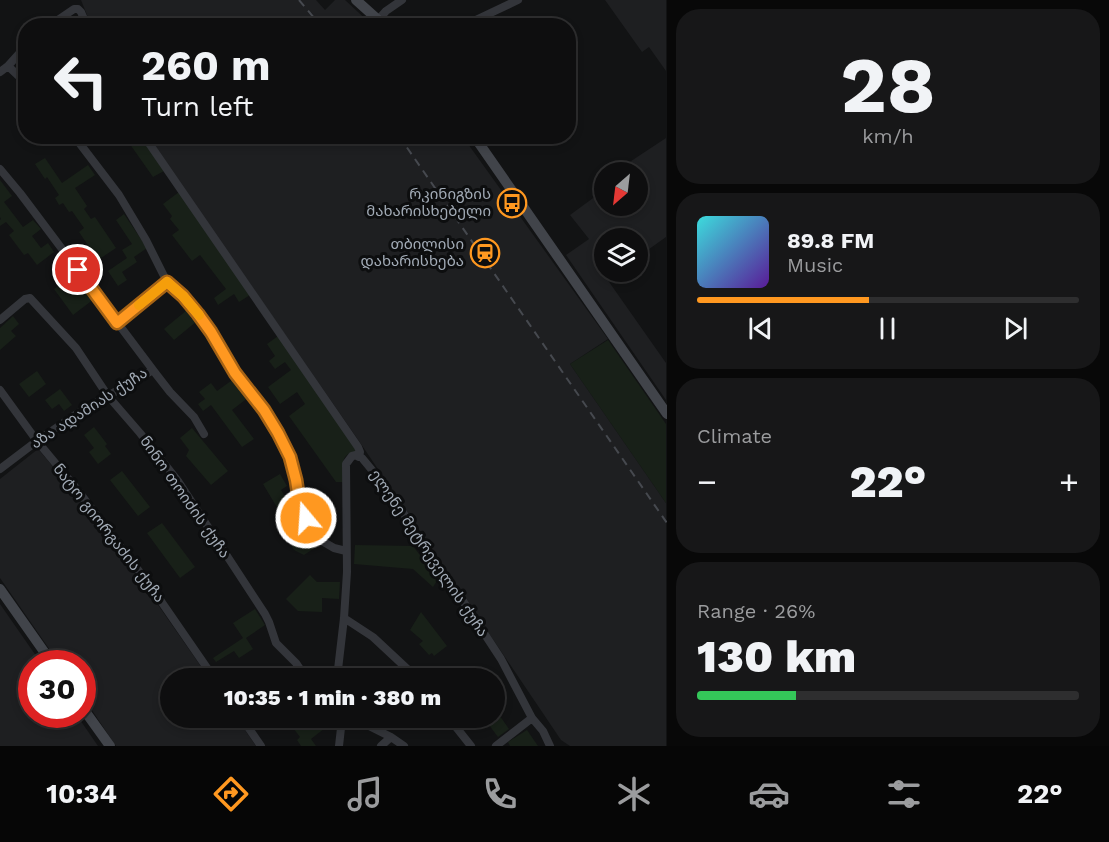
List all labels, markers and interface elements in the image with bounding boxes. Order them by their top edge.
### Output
text: 28 [840,39,936,131]
text: 260 m [141,41,271,90]
icon: left [42,42,120,120]
text: Turn left [141,91,253,123]
text: km/h [862,124,914,148]
north arrow [594,162,648,216]
map controls [594,162,648,282]
place label: რკინიგზის მახარისხებელი [366,185,491,220]
bus stop icon: რკინიგზის მახარისხებელი [496,187,528,219]
button: layers [594,228,648,282]
text: 89.8 FM [787,228,874,253]
place label: თბილისი დახარისხება [360,235,464,270]
station icon: თბილისი დახარისხება [469,237,501,269]
pin [52,244,103,295]
icon: arrive [61,253,94,286]
text: Music [787,253,843,277]
icon: previous [744,312,777,345]
icon: pause [871,312,904,345]
icon: next [999,312,1032,345]
street label: აზა ადამიას ქუჩა [27,364,151,452]
text: Climate [697,424,772,448]
street label: ნინო თოიძის ქუჩა [136,433,234,561]
text: 22° [850,455,926,508]
street label: ნატო გიორგაძის ქუჩა [49,460,169,606]
text: − [697,462,717,501]
text: + [1059,462,1079,501]
street label: ელენე მეტრეველის ქუჩა [366,466,492,640]
position arrow [274,486,338,550]
text: Range · 26% [697,599,815,623]
text: 130 km [697,630,856,683]
speed limit sign: 30 [18,650,96,728]
text: 10:35 · 1 min · 380 m [224,685,441,710]
icon: directions [210,773,252,815]
icon: music [344,773,386,815]
icon: phone [479,773,521,815]
icon: climate [613,773,655,815]
icon: car [748,773,790,815]
icon: filters [883,773,925,815]
text: 10:34 [46,778,117,810]
text: 22° [1017,778,1063,810]

